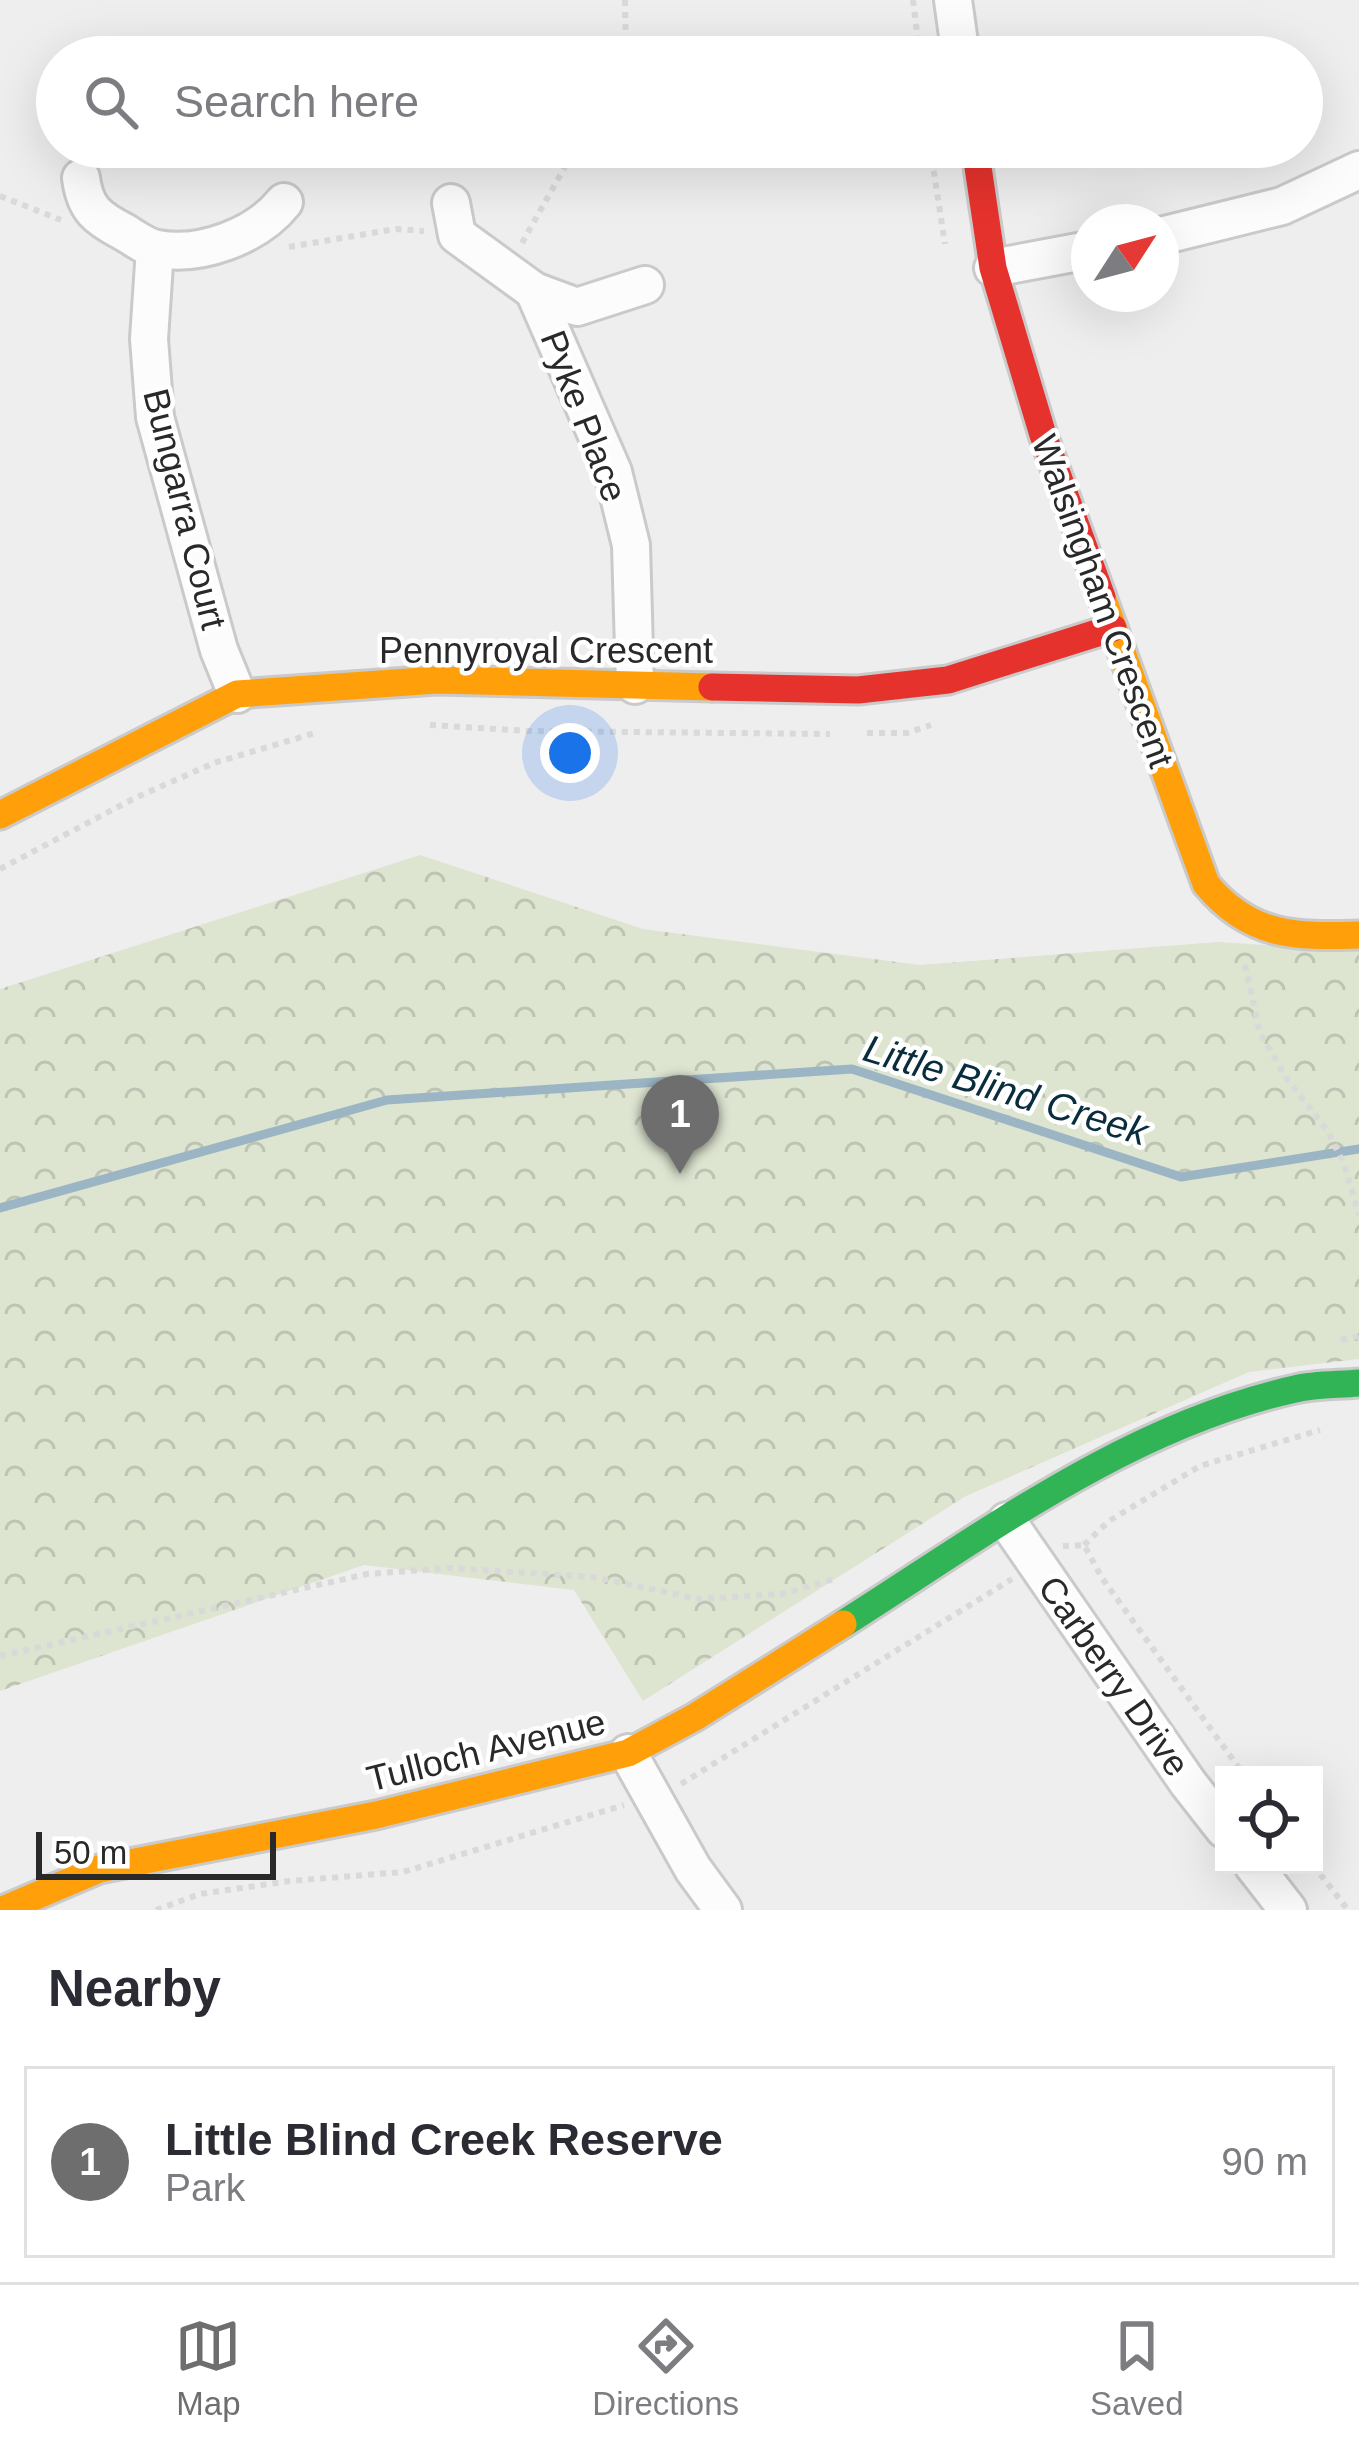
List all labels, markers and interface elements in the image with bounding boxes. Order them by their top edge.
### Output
search box [36,36,1323,168]
icon: search [78,69,144,135]
text: Search here [174,76,419,127]
north arrow [1071,204,1179,312]
street label: Pyke Place [533,325,635,507]
street label: Bungarra Court [135,385,235,633]
street label: Walsingham Crescent [1024,429,1182,773]
street label: Pennyroyal Crescent [379,630,713,671]
your location [540,723,600,783]
water label: Little Blind Creek [859,1026,1156,1154]
pin: 1 [641,1075,719,1174]
street label: Carberry Drive [1030,1568,1198,1784]
street label: Tulloch Avenue [363,1701,609,1799]
map controls [1215,1766,1323,1874]
button: locate [1215,1766,1323,1874]
scale bar [36,1826,276,1879]
text: 50 m [54,1834,127,1871]
text: Nearby [48,1960,221,2017]
text: Little Blind Creek Reserve [165,2114,723,2165]
text: 1 [79,2140,101,2183]
text: 90 m [1221,2140,1308,2183]
text: Park [165,2166,245,2209]
tab: Map [175,2313,241,2423]
tab: Directions [592,2313,739,2423]
tab: Saved [1090,2313,1184,2423]

